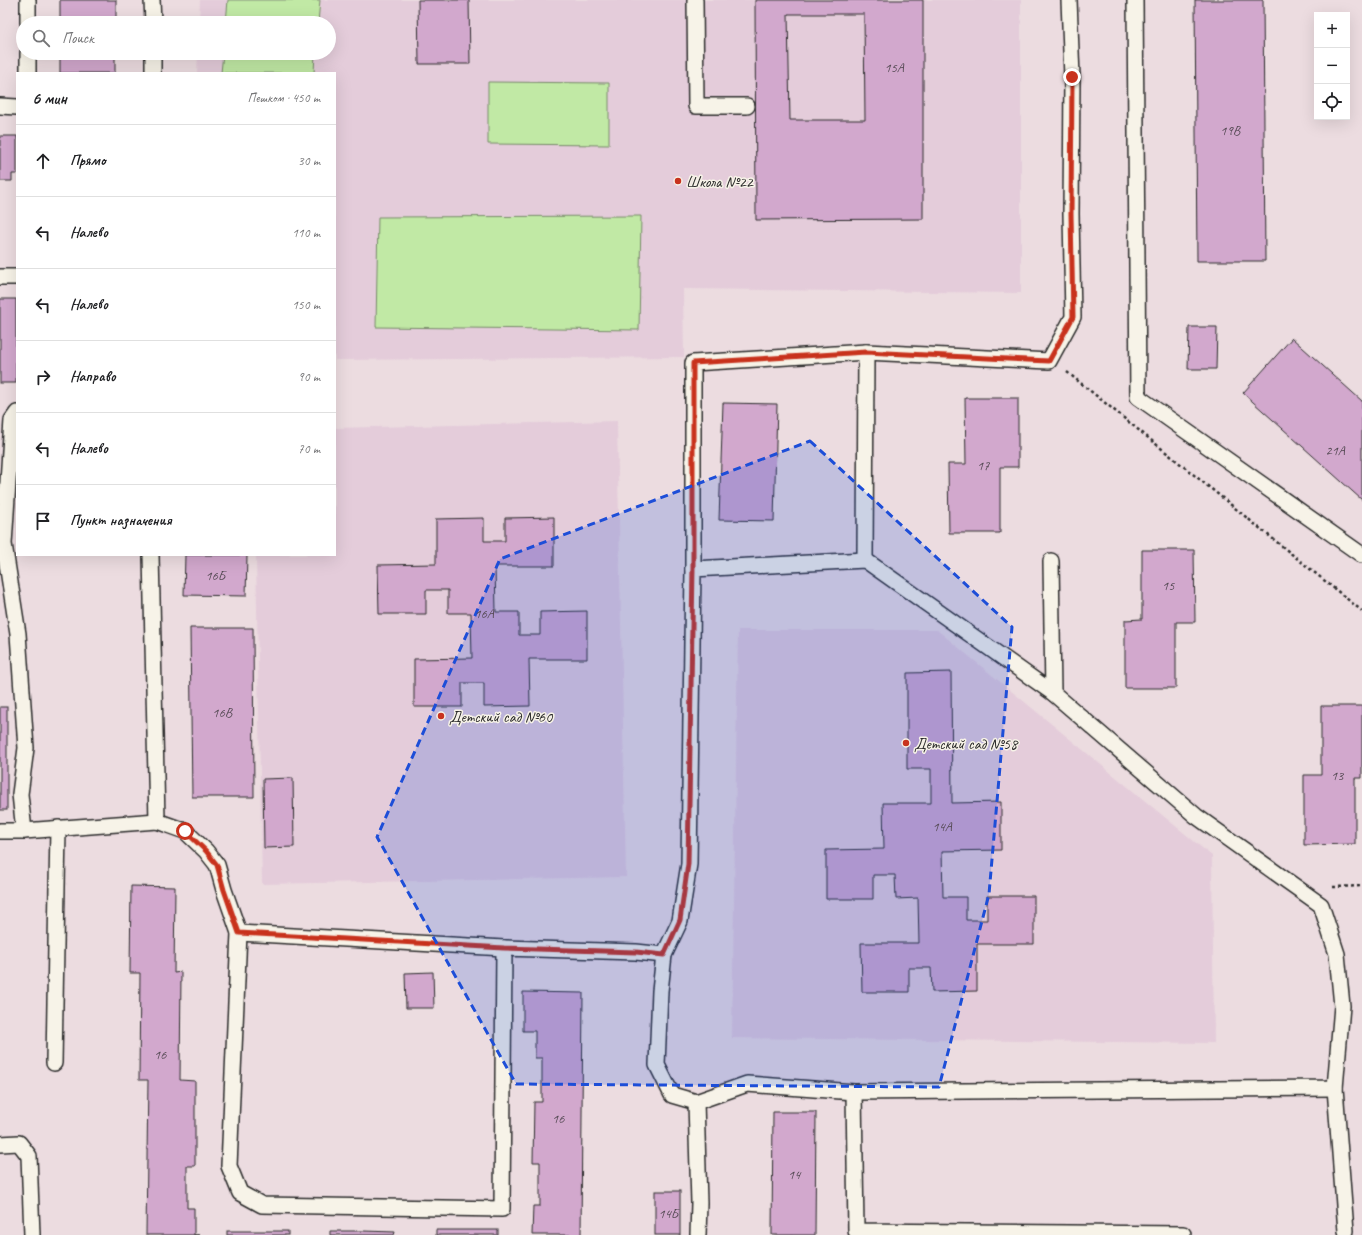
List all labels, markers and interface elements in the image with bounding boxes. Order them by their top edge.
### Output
map controls [1314,12,1350,120]
button: + [1314,12,1350,48]
search box [16,16,336,60]
icon: search [30,27,52,49]
text: Поиск [62,29,94,48]
button: − [1314,48,1350,84]
house number: 15А [884,59,905,76]
route end [1063,68,1081,86]
button: locate [1314,84,1350,120]
text: 6 мин [32,88,67,109]
text: Пешком · 450 m [247,90,320,106]
house number: 19В [1220,122,1242,139]
icon: ahead [32,150,54,172]
text: Прямо [70,151,106,170]
text: 30 m [298,153,320,169]
place label: Школа №22 [686,172,755,192]
marker: Школа №22 [673,176,683,186]
icon: left [32,222,54,244]
text: Налево [70,223,108,242]
text: 110 m [292,225,320,241]
icon: left [32,294,54,316]
text: Налево [70,295,108,314]
text: 150 m [292,297,320,313]
icon: right [32,366,54,388]
text: Направо [70,367,116,386]
text: 90 m [298,369,320,385]
icon: left [32,438,54,460]
text: Налево [70,439,108,458]
text: 70 m [298,441,320,457]
house number: 21А [1325,442,1346,459]
house number: 17 [977,457,990,474]
icon: arrive [32,510,54,532]
text: Пункт назначения [70,511,172,530]
house number: 16Б [205,567,228,584]
house number: 15 [1162,577,1175,594]
house number: 16А [474,605,495,622]
house number: 16В [212,704,234,721]
place label: Детский сад №60 [449,707,554,727]
marker: Детский сад №60 [436,711,446,721]
place label: Детский сад №58 [914,734,1019,754]
marker: Детский сад №58 [901,738,911,748]
house number: 13 [1331,767,1345,784]
house number: 14А [932,818,953,835]
route start [176,822,194,840]
house number: 16 [154,1046,167,1063]
house number: 16 [552,1110,565,1127]
house number: 14 [788,1166,802,1183]
house number: 14Б [658,1205,681,1222]

